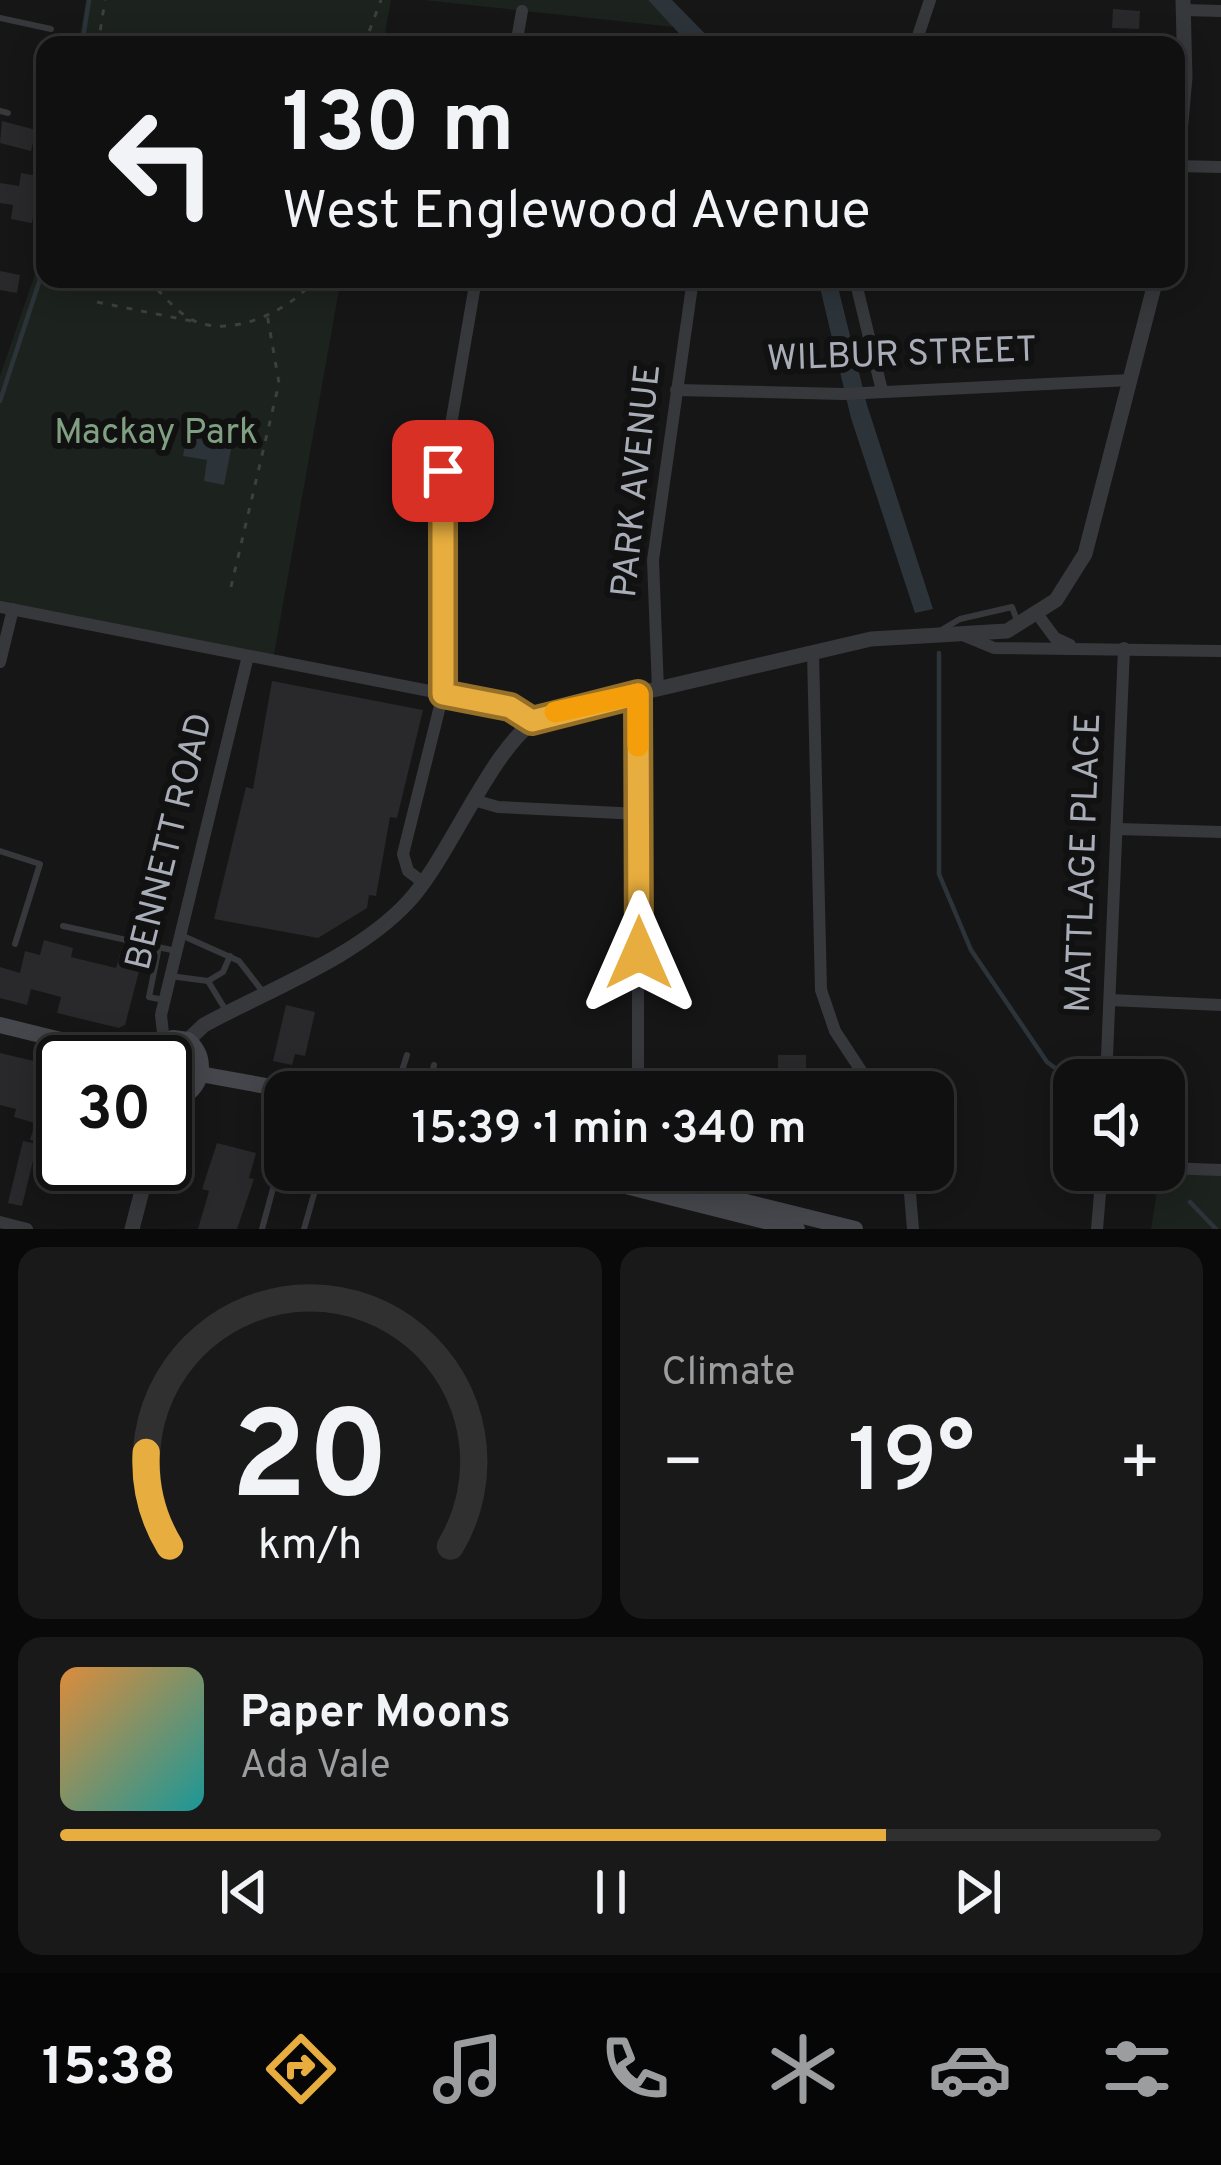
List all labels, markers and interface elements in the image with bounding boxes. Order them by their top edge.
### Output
text: 130 m [282,75,514,181]
icon: left [84,84,240,240]
text: West Englewood Avenue [282,179,871,248]
street label: WILBUR STREET [766,328,1038,384]
street label: PARK AVENUE [603,362,673,600]
park label: Mackay Park [54,411,258,457]
pin [392,420,494,522]
icon: arrive [410,438,476,504]
street label: BENNETT ROAD [117,709,225,975]
street label: MATTLAGE PLACE [1057,712,1113,1014]
position arrow [576,890,702,1016]
speed limit sign: 30 [36,1035,192,1191]
map controls [1053,1059,1185,1191]
button: sound [1053,1059,1185,1191]
text: 15:39 · 1 min · 340 m [411,1102,807,1159]
text: Climate [662,1350,795,1399]
text: 20 [231,1385,389,1543]
text: 19° [848,1410,975,1523]
text: − [662,1425,704,1508]
text: + [1118,1425,1161,1508]
text: km/h [258,1520,362,1574]
text: Paper Moons [240,1686,511,1743]
text: Ada Vale [240,1743,391,1792]
icon: previous [211,1859,277,1925]
icon: pause [578,1859,644,1925]
icon: next [945,1859,1011,1925]
icon: directions [259,2027,343,2111]
icon: music [426,2027,510,2111]
icon: phone [593,2027,677,2111]
icon: climate [761,2027,845,2111]
icon: car [928,2027,1012,2111]
icon: filters [1095,2027,1179,2111]
text: 15:38 [42,2035,176,2104]

